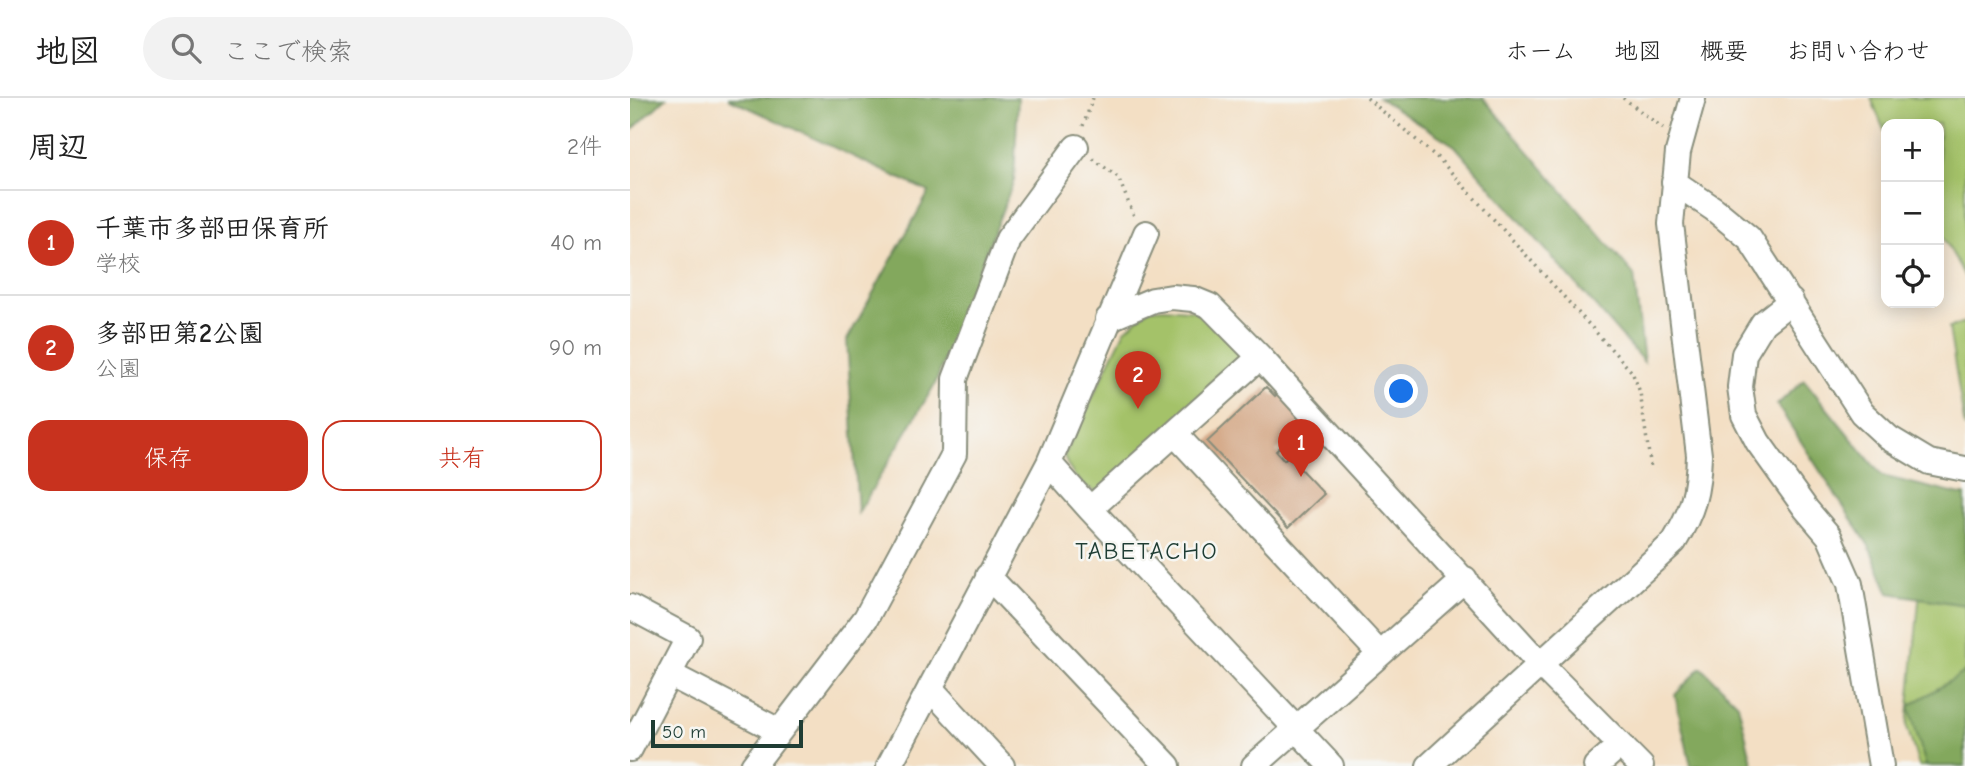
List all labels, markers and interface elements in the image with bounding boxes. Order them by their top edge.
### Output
search box [143,17,633,80]
icon: search [167,29,205,67]
text: 地図 [35,32,101,70]
text: ここで検索 [223,37,353,67]
text: ホーム [1505,37,1576,65]
text: 地図 [1614,37,1662,65]
text: 概要 [1700,37,1748,65]
text: お問い合わせ [1786,37,1930,65]
map controls [1881,119,1944,308]
button: + [1881,119,1944,182]
text: 周辺 [28,130,88,165]
text: 2件 [567,133,602,160]
button: − [1881,182,1944,245]
text: 千葉市多部田保育所 [95,214,329,244]
text: 1 [46,229,56,256]
text: 40 m [550,229,602,256]
button: locate [1881,245,1944,308]
text: 学校 [95,250,141,277]
text: 多部田第2公園 [95,319,264,349]
text: 2 [45,334,57,361]
text: 90 m [549,334,602,361]
pin: 2 [1115,351,1161,409]
text: 公園 [95,355,141,382]
your location [1384,374,1418,408]
pin: 1 [1278,419,1324,477]
button: 保存 [28,420,308,491]
button: 共有 [322,420,602,491]
district label: TABETACHO [1075,537,1219,565]
scale bar [651,717,803,749]
text: 50 m [662,721,706,743]

